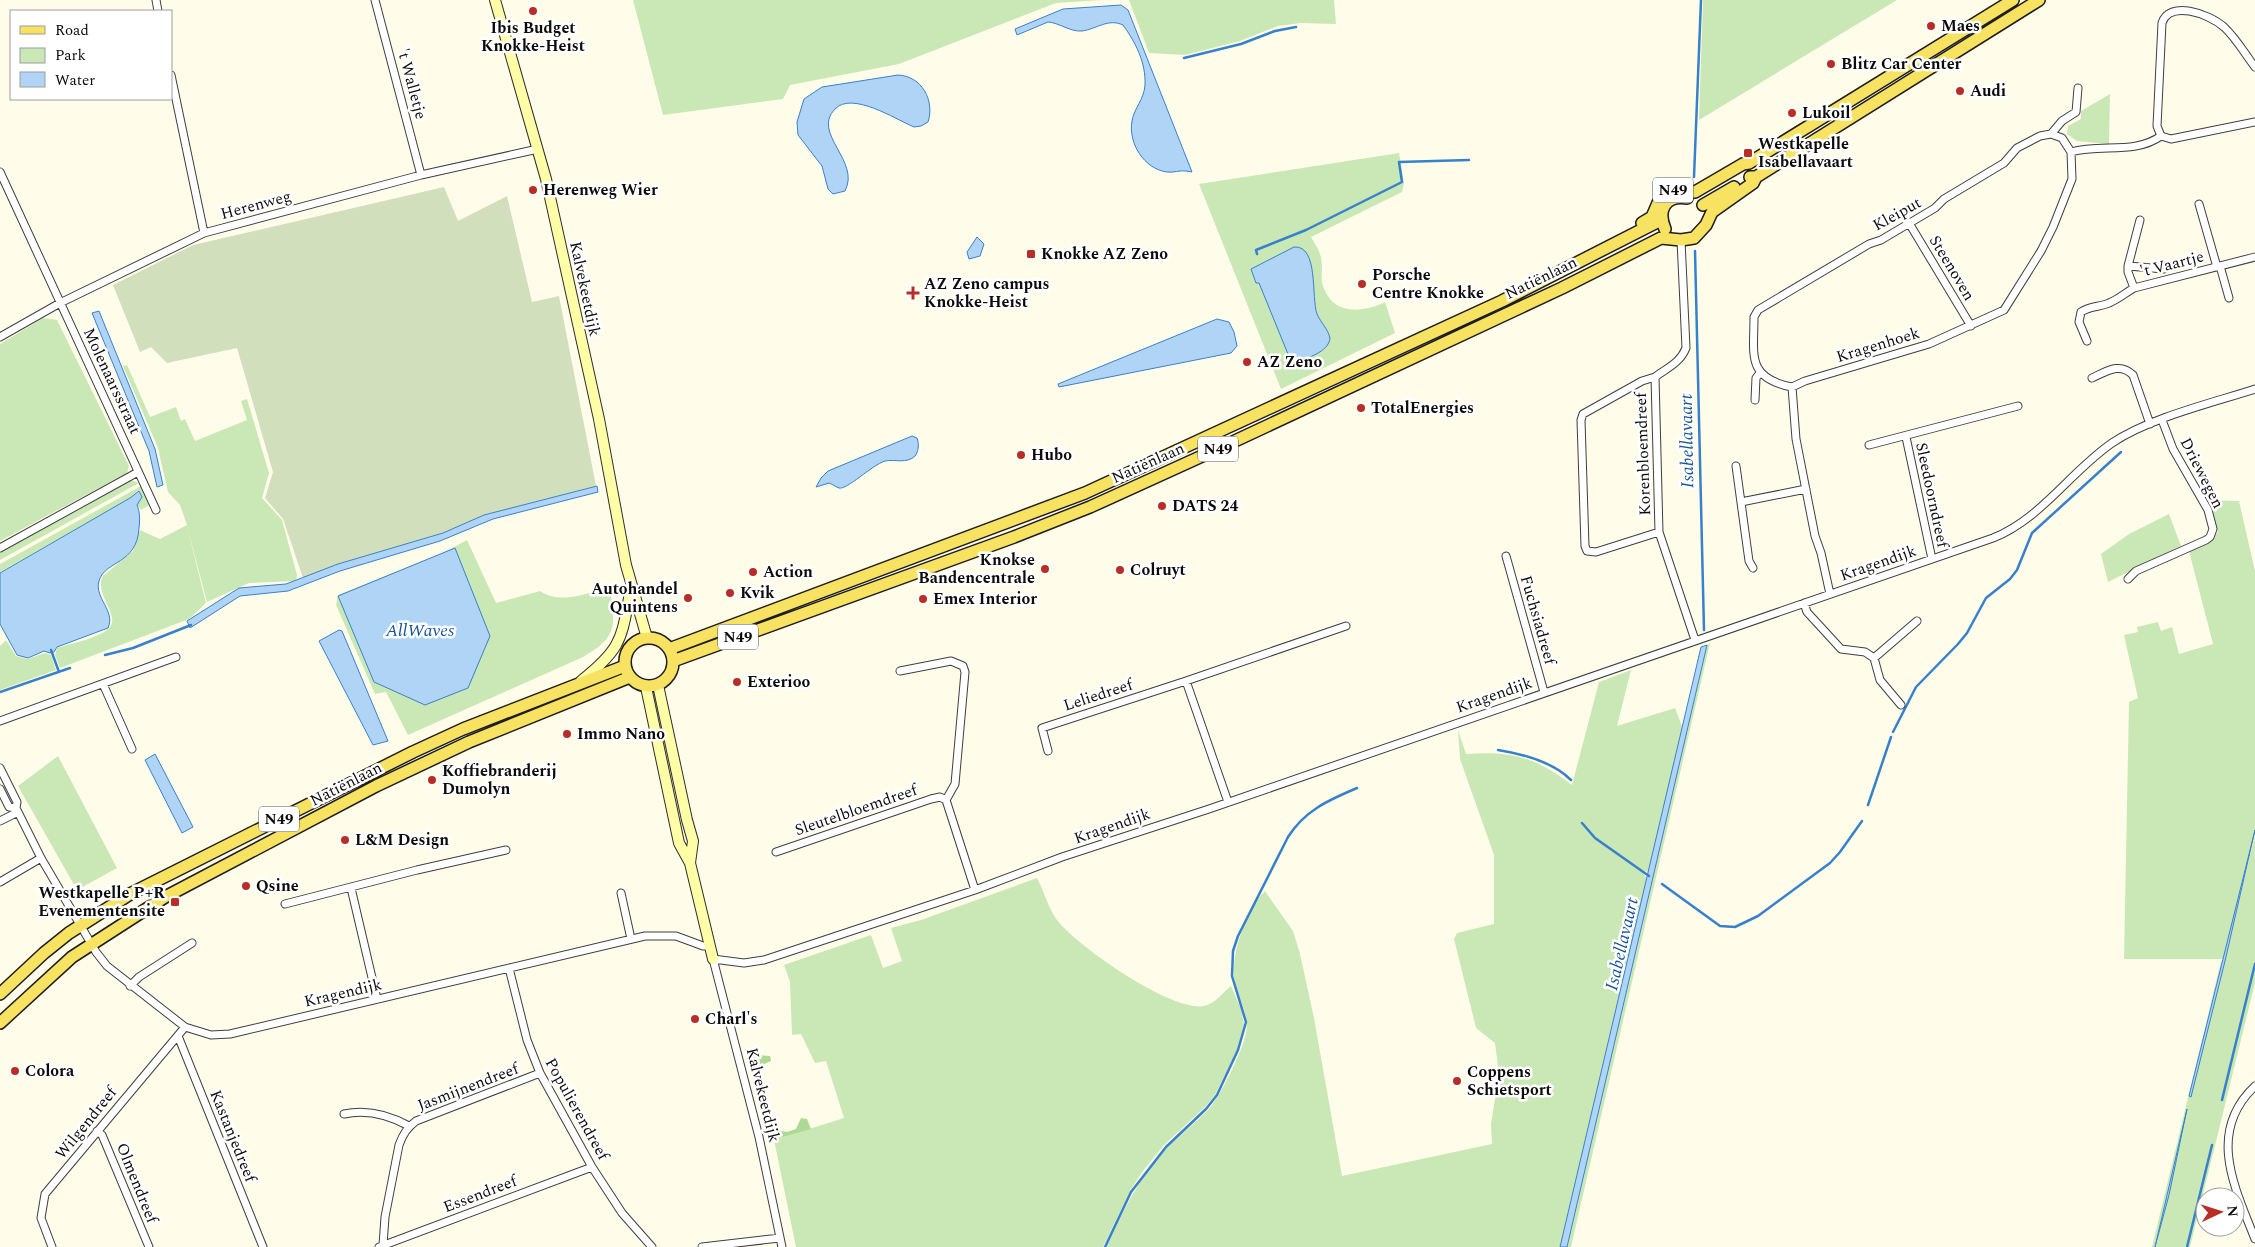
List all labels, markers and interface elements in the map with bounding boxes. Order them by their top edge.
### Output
marker: Ibis Budget Knokke-Heist [527,5,539,17]
legend [10,10,172,100]
place label: Maes [1941,14,1980,38]
place label: Ibis Budget Knokke-Heist [481,16,585,58]
text: Road [55,19,89,42]
marker: Maes [1925,20,1937,32]
text: Park [55,44,86,67]
street label: 't Walletje [391,46,433,122]
place label: Blitz Car Center [1841,52,1962,76]
marker: Blitz Car Center [1825,58,1837,70]
text: Water [55,69,95,92]
place label: Audi [1970,79,2006,103]
marker: Audi [1954,85,1966,97]
place label: Lukoil [1802,101,1850,125]
marker: Lukoil [1786,107,1798,119]
place label: Westkapelle Isabellavaart [1758,132,1853,174]
marker: Westkapelle Isabellavaart [1742,147,1754,159]
place label: Herenweg Wier [543,178,658,202]
road number: N49 [1653,178,1693,202]
street label: Herenweg [218,184,294,226]
marker: Herenweg Wier [527,184,539,196]
street label: Kleiput [1868,191,1926,237]
street label: Steenoven [1923,231,1981,305]
street label: Kalvekeetdijk [563,239,607,339]
place label: Knokke AZ Zeno [1041,242,1168,266]
street label: 't Vaartje [2137,244,2207,284]
marker: Knokke AZ Zeno [1025,248,1037,260]
street label: Natiënlaan [1501,250,1581,306]
place label: Porsche Centre Knokke [1372,263,1484,305]
place label: AZ Zeno campus Knokke-Heist [924,272,1049,314]
marker: Porsche Centre Knokke [1356,278,1368,290]
marker: AZ Zeno campus Knokke-Heist [906,286,920,300]
street label: Kragenhoek [1833,321,1923,369]
street label: Molenaarsstraat [77,324,147,438]
place label: AZ Zeno [1257,350,1322,374]
marker: AZ Zeno [1241,356,1253,368]
street label: Korenbloemdreef [1629,390,1657,516]
water label: Isabellavaart [1673,393,1701,488]
place label: TotalEnergies [1371,396,1474,420]
marker: TotalEnergies [1355,402,1367,414]
street label: Driewegen [2174,433,2230,513]
street label: Natiënlaan [1108,436,1188,490]
road number: N49 [1198,436,1238,462]
street label: Sleedoorndreef [1909,440,1955,551]
place label: Hubo [1031,443,1072,467]
marker: Hubo [1015,449,1027,461]
place label: DATS 24 [1172,494,1239,518]
marker: DATS 24 [1156,500,1168,512]
street label: Kragendijk [1837,539,1919,587]
place label: Knokse Bandencentrale [918,548,1035,590]
place label: Colruyt [1130,558,1186,582]
place label: Action [763,560,813,584]
marker: Knokse Bandencentrale [1039,563,1051,575]
marker: Colruyt [1114,564,1126,576]
marker: Action [747,566,759,578]
street label: Fuchsiadreef [1514,573,1563,669]
place label: Autohandel Quintens [591,577,678,619]
place label: Kvik [740,581,775,605]
marker: Kvik [724,587,736,599]
place label: Emex Interior [933,587,1037,611]
marker: Autohandel Quintens [682,592,694,604]
marker: Emex Interior [917,593,929,605]
water label: AllWaves [385,617,455,644]
road number: N49 [718,624,758,650]
place label: Exterioo [747,670,811,694]
street label: Kragendijk [1453,671,1535,719]
street label: Leliedreef [1060,672,1137,717]
marker: Exterioo [731,676,743,688]
place label: Immo Nano [577,722,665,746]
marker: Immo Nano [561,728,573,740]
street label: Natiënlaan [306,756,386,812]
place label: Koffiebranderij Dumolyn [442,759,557,801]
marker: Koffiebranderij Dumolyn [426,774,438,786]
street label: Sleutelbloemdreef [791,777,922,842]
street label: Kragendijk [1071,802,1153,850]
road number: N49 [259,806,299,832]
place label: L&M Design [355,828,449,852]
marker: L&M Design [339,834,351,846]
place label: Qsine [256,874,299,898]
marker: Qsine [240,880,252,892]
place label: Westkapelle P+R Evenementensite [38,881,165,923]
water label: Isabellavaart [1598,895,1646,993]
marker: Westkapelle P+R Evenementensite [169,896,181,908]
street label: Kragendijk [302,972,384,1014]
place label: Charl's [705,1007,757,1031]
marker: Charl's [689,1013,701,1025]
street label: Kalvekeetdijk [740,1045,786,1145]
street label: Populierendreef [539,1053,616,1166]
street label: Jasmijnendreef [414,1056,524,1117]
place label: Colora [25,1059,75,1083]
place label: Coppens Schietsport [1467,1060,1552,1102]
marker: Colora [9,1065,21,1077]
marker: Coppens Schietsport [1451,1075,1463,1087]
street label: Wilgendreef [49,1080,124,1164]
street label: Kastanjedreef [204,1086,263,1187]
street label: Olmendreef [110,1139,165,1228]
street label: Essendreef [440,1168,522,1219]
north arrow [2195,1187,2245,1237]
text: N [2222,1205,2243,1218]

